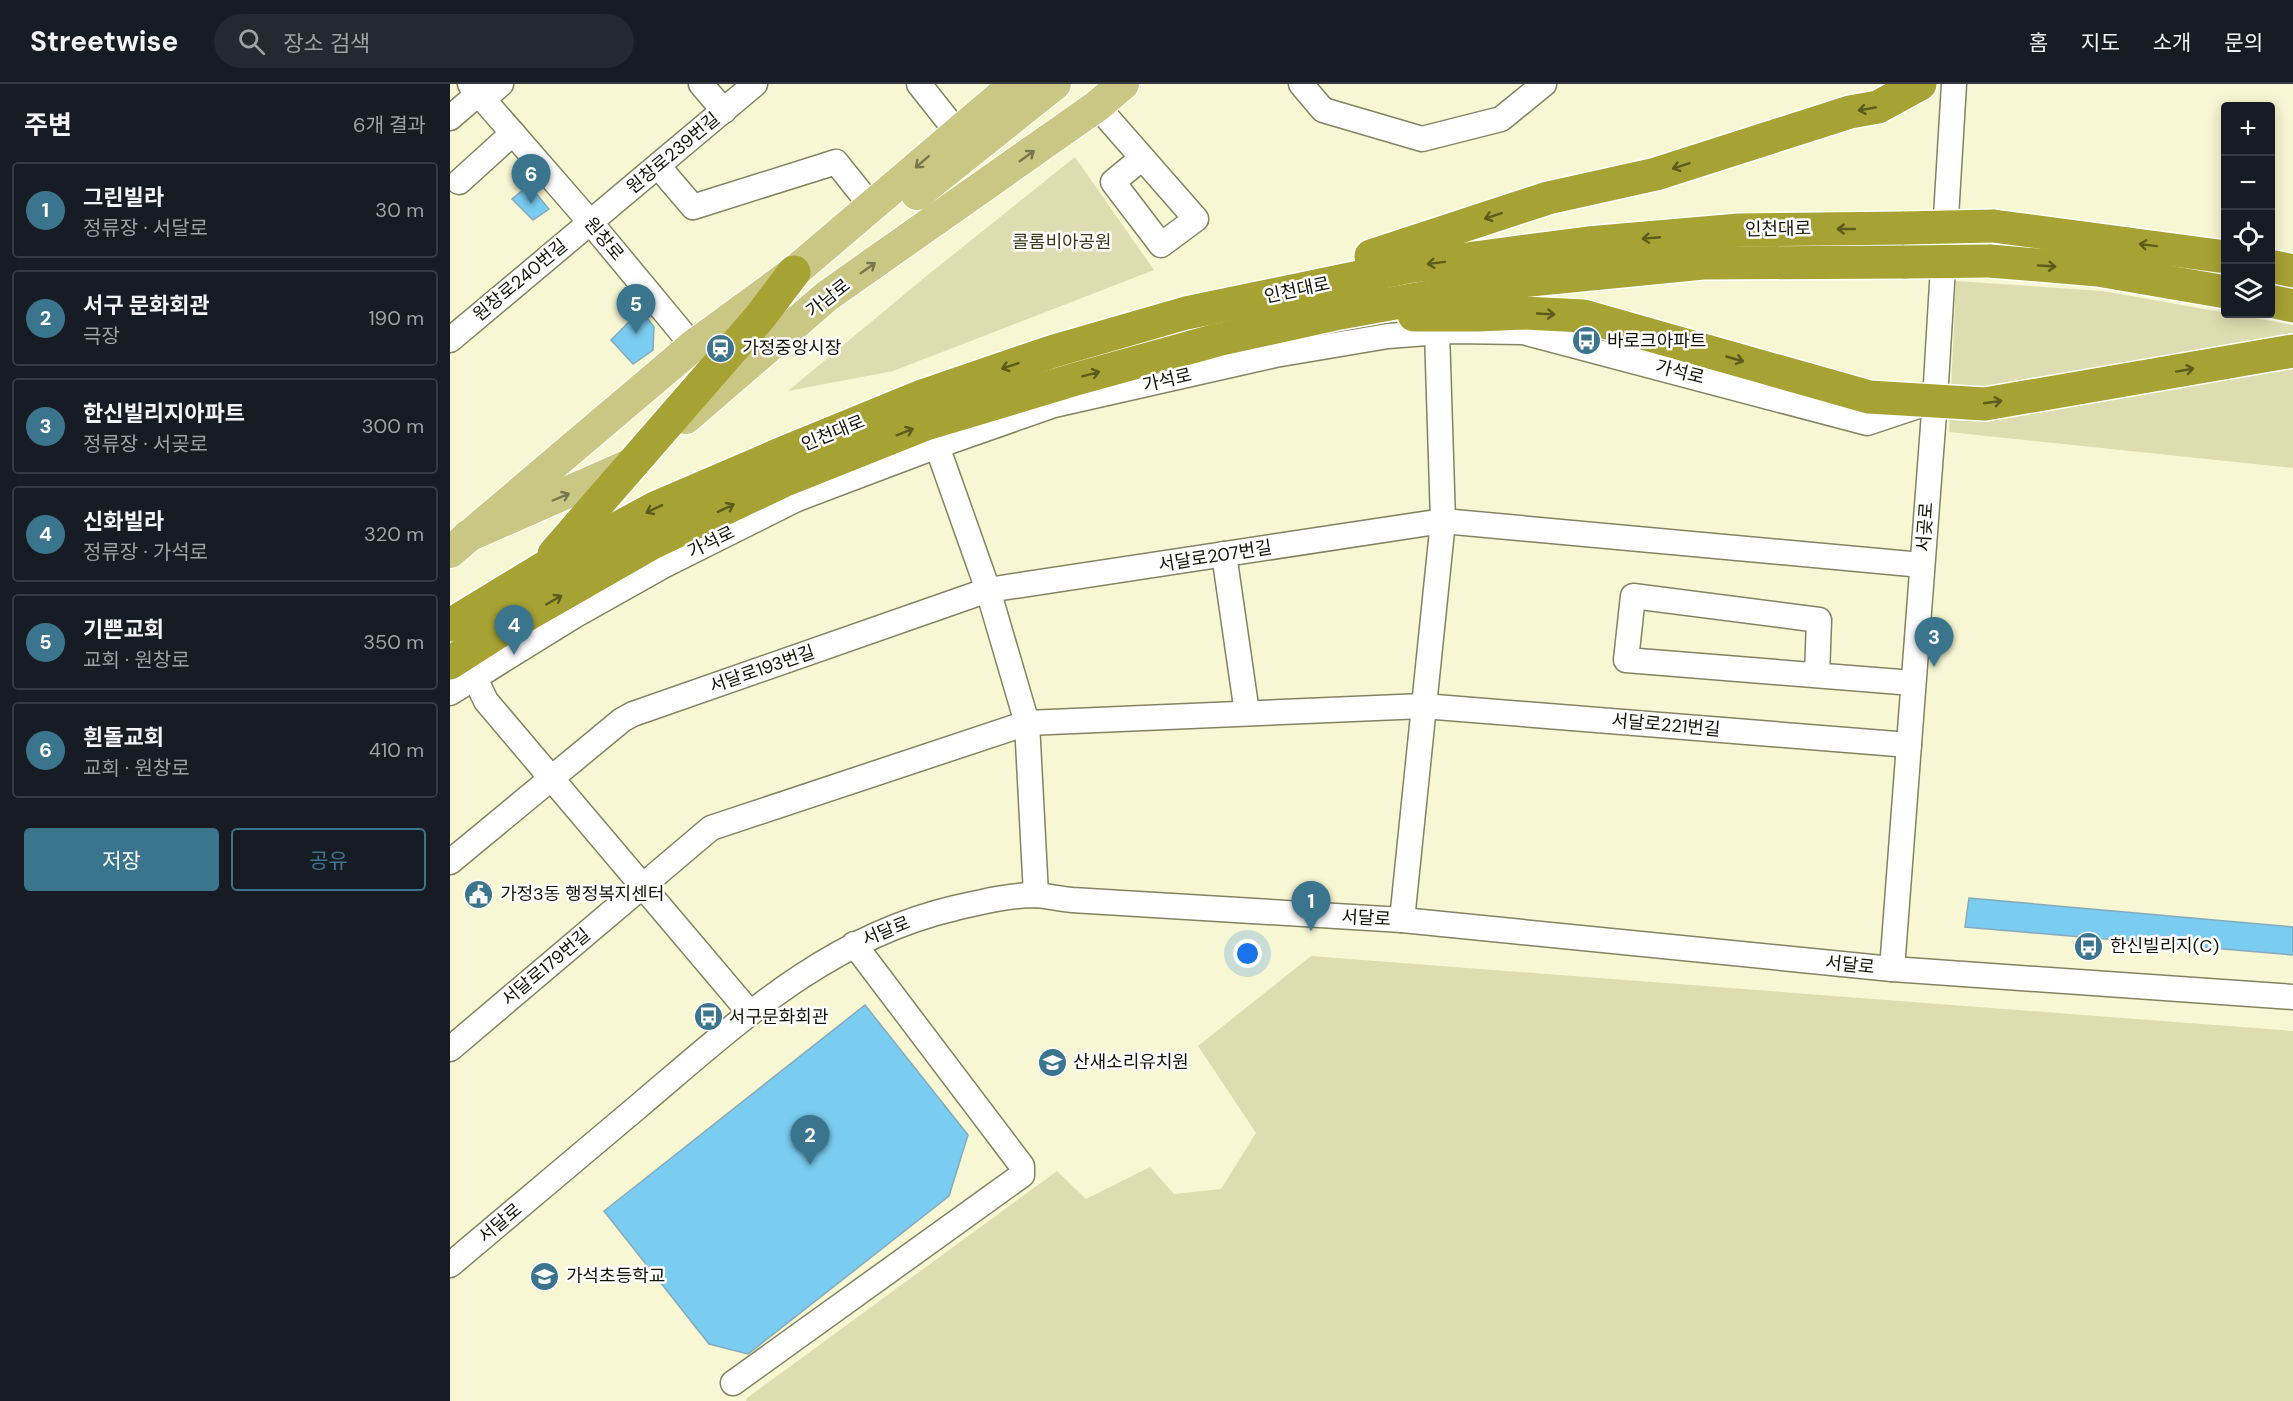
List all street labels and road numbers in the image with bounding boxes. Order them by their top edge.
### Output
street label: 원창로239번길 [621,107,725,199]
street label: 원창로 [579,212,629,266]
street label: 인천대로 [1745,216,1811,242]
street label: 원창로240번길 [468,233,572,327]
street label: 인천대로 [1262,271,1332,309]
street label: 가남로 [801,273,855,323]
street label: 가석로 [1653,354,1707,390]
street label: 가석로 [1140,363,1194,397]
street label: 인천대로 [798,409,868,457]
street label: 서곶로 [1911,501,1939,553]
street label: 가석로 [683,520,739,564]
street label: 서달로207번길 [1156,535,1274,577]
street label: 서달로193번길 [706,640,818,698]
street label: 서달로221번길 [1611,708,1721,742]
street label: 서달로 [1341,905,1391,931]
street label: 서달로 [858,911,914,951]
street label: 서달로179번길 [497,923,595,1011]
street label: 서달로 [1824,950,1876,980]
street label: 서달로 [473,1198,527,1248]

